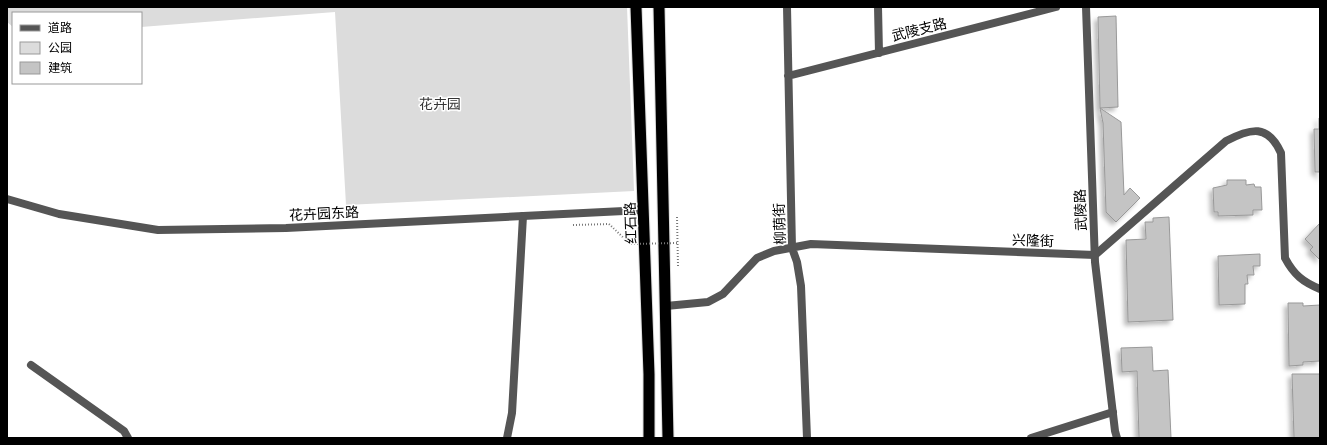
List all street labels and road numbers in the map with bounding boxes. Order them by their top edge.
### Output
street label: 武陵支路 [890,13,948,45]
street label: 武陵路 [1070,189,1090,231]
street label: 花卉园东路 [289,202,359,224]
street label: 红石路 [620,202,640,244]
street label: 柳荫街 [769,203,789,245]
street label: 兴隆街 [1012,230,1054,250]

